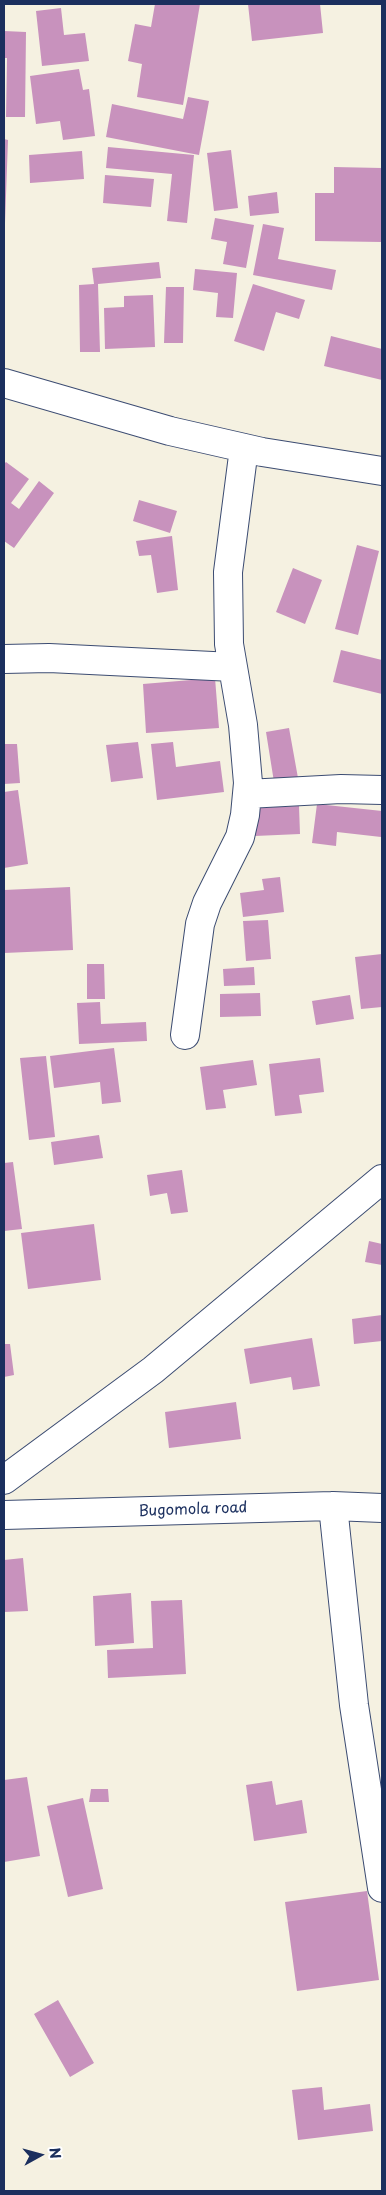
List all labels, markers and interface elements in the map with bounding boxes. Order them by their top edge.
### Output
street label: Bugomola road [138,1499,248,1521]
north arrow [15,2130,65,2180]
text: N [44,2146,66,2160]

